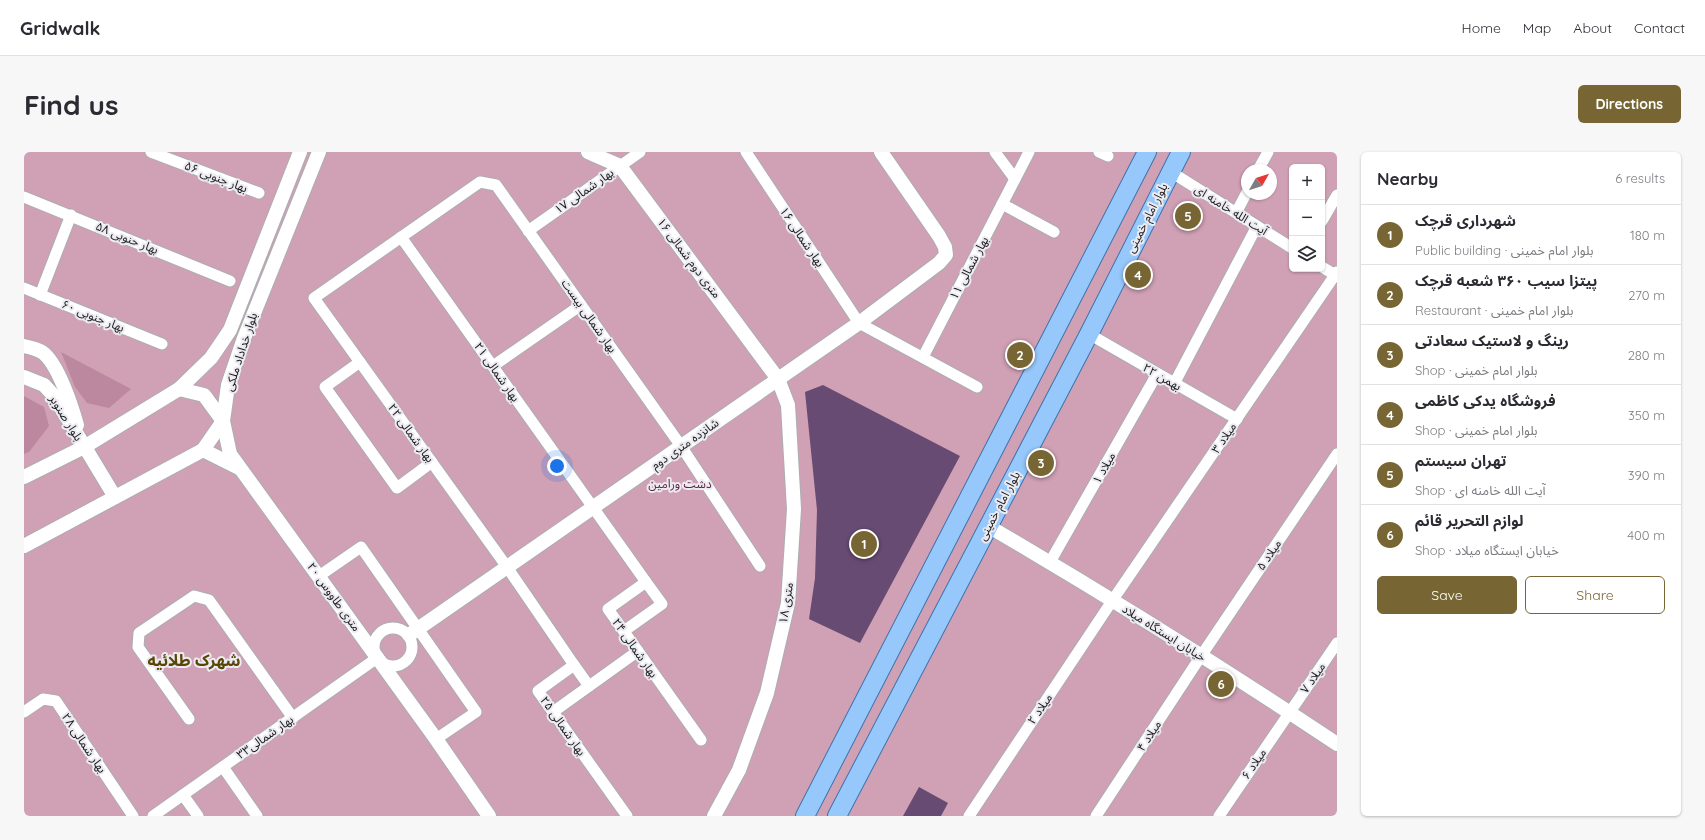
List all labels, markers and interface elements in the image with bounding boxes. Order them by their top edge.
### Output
text: Gridwalk [20,16,100,40]
text: Home [1462,19,1501,37]
text: Map [1523,19,1551,37]
text: About [1573,19,1612,37]
text: Contact [1634,19,1685,37]
button: Directions [1578,85,1681,123]
text: Find us [24,87,118,122]
street label: بهار جنوبی ۵۶ [182,158,250,195]
north arrow [1241,164,1277,200]
map controls [1289,164,1325,272]
button: + [1289,164,1325,200]
street label: بهار شمالی ۱۷ [551,165,616,217]
text: Nearby [1377,168,1438,189]
text: 6 results [1615,170,1665,186]
street label: بلوار امام خمینی [1123,180,1172,256]
street label: آیت الله خامنه ای [1192,181,1271,238]
button: − [1289,200,1325,236]
pin: 5 [1175,201,1201,231]
street label: بهار شمالی ۱۶ [777,204,828,270]
text: شهرداری قرچک [1415,211,1516,230]
street label: ۱۶ متری دوم شمالی [653,214,725,302]
street label: بهار حنوبی ۵۸ [94,218,161,257]
text: 1 [1387,227,1393,243]
text: 180 m [1630,227,1665,243]
street label: بهار شمالی ۱۱ [946,234,991,302]
button: layers [1289,236,1325,272]
text: Public building · بلوار امام خمینی [1415,242,1593,258]
pin: 4 [1125,260,1151,290]
text: پیتزا سیب ۳۶۰ شعبه قرچک [1415,271,1597,290]
street label: بهار شمالی بیست [558,276,620,356]
text: 2 [1386,287,1394,303]
text: 270 m [1628,287,1665,303]
street label: بهار جنوبی ۶۰ [60,296,127,335]
text: Restaurant · بلوار امام خمینی [1415,302,1573,318]
street label: بلوار خداداد ملکی [221,311,260,393]
text: رینگ و لاستیک سعادتی [1415,331,1569,350]
street label: بهار شمالی ۲۱ [471,339,523,404]
pin: 2 [1007,340,1033,370]
text: 3 [1387,347,1393,363]
text: 280 m [1628,347,1665,363]
street label: ۲۲ بهمن [1140,360,1184,394]
text: Shop · بلوار امام خمینی [1415,362,1538,378]
street label: بلوار صنوبر [46,391,86,444]
text: فروشگاه یدکی کاظمی [1415,391,1556,410]
street label: بهار شمالی ۲۲ [385,400,438,465]
text: 4 [1386,407,1394,423]
text: 350 m [1628,407,1665,423]
street label: شانزده متری دوم [648,415,723,474]
street label: میلاد ۳ [1208,419,1239,456]
text: Shop · بلوار امام خمینی [1415,422,1538,438]
pin: 3 [1028,448,1054,478]
street label: میلاد ۱ [1089,449,1118,486]
text: تهران سیستم [1415,451,1506,470]
your location [547,456,567,476]
text: 5 [1386,467,1394,483]
text: 390 m [1628,467,1665,483]
street label: بلوار امام خمینی [974,469,1025,544]
park label: دشت ورامین [648,476,712,491]
text: Shop · آیت الله خامنه ای [1415,482,1546,498]
text: لوازم التحریر قائم [1415,511,1524,530]
text: 6 [1386,527,1394,543]
text: 400 m [1627,527,1665,543]
pin: 1 [851,529,877,559]
street label: میلاد ۵ [1253,536,1284,573]
text: Shop · خیابان ایستگاه میلاد [1415,542,1559,558]
street label: ۲۰ متری طاووس [304,559,365,634]
button: Save [1377,576,1517,614]
button: Share [1525,576,1665,614]
street label: ۱۸ متری [775,581,796,625]
street label: خیابان ایستگاه میلاد [1120,601,1209,664]
street label: بهار شمالی ۲۴ [609,615,661,680]
district label: شهرک طلائیه [147,650,241,670]
street label: میلاد ۷ [1297,660,1328,696]
pin: 6 [1208,669,1234,699]
street label: میلاد ۲ [1024,690,1055,727]
street label: بهار شمالی ۲۵ [537,693,589,758]
street label: بهار شمالی ۲۸ [59,710,110,776]
street label: بهار شمالی۳۳ [233,712,296,762]
street label: میلاد ۴ [1133,717,1164,754]
street label: میلاد ۶ [1238,745,1269,782]

